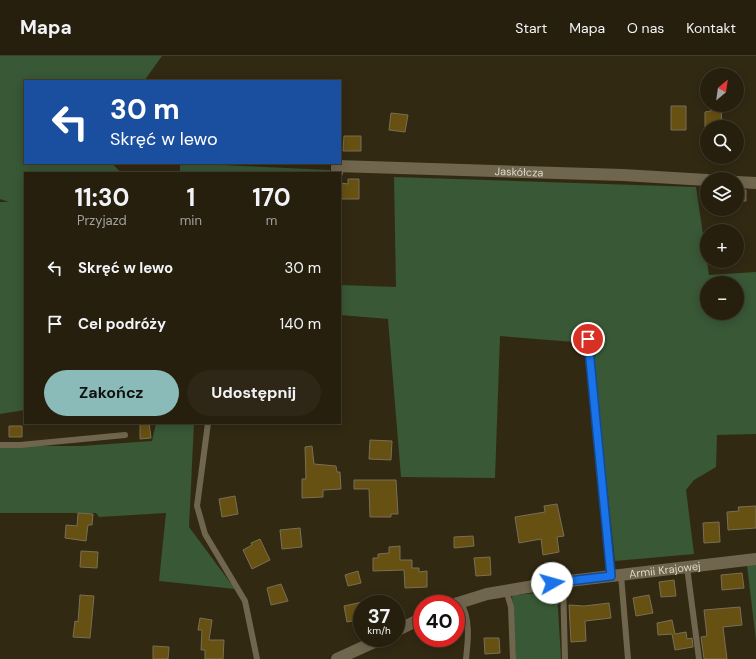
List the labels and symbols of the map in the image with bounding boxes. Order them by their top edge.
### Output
north arrow [700,68,744,112]
street label: Jaskółcza [494,164,544,179]
pin [571,322,605,356]
street label: Armii Krajowej [628,559,701,581]
position arrow [531,562,573,604]
speed limit sign: 40 [413,595,465,647]

